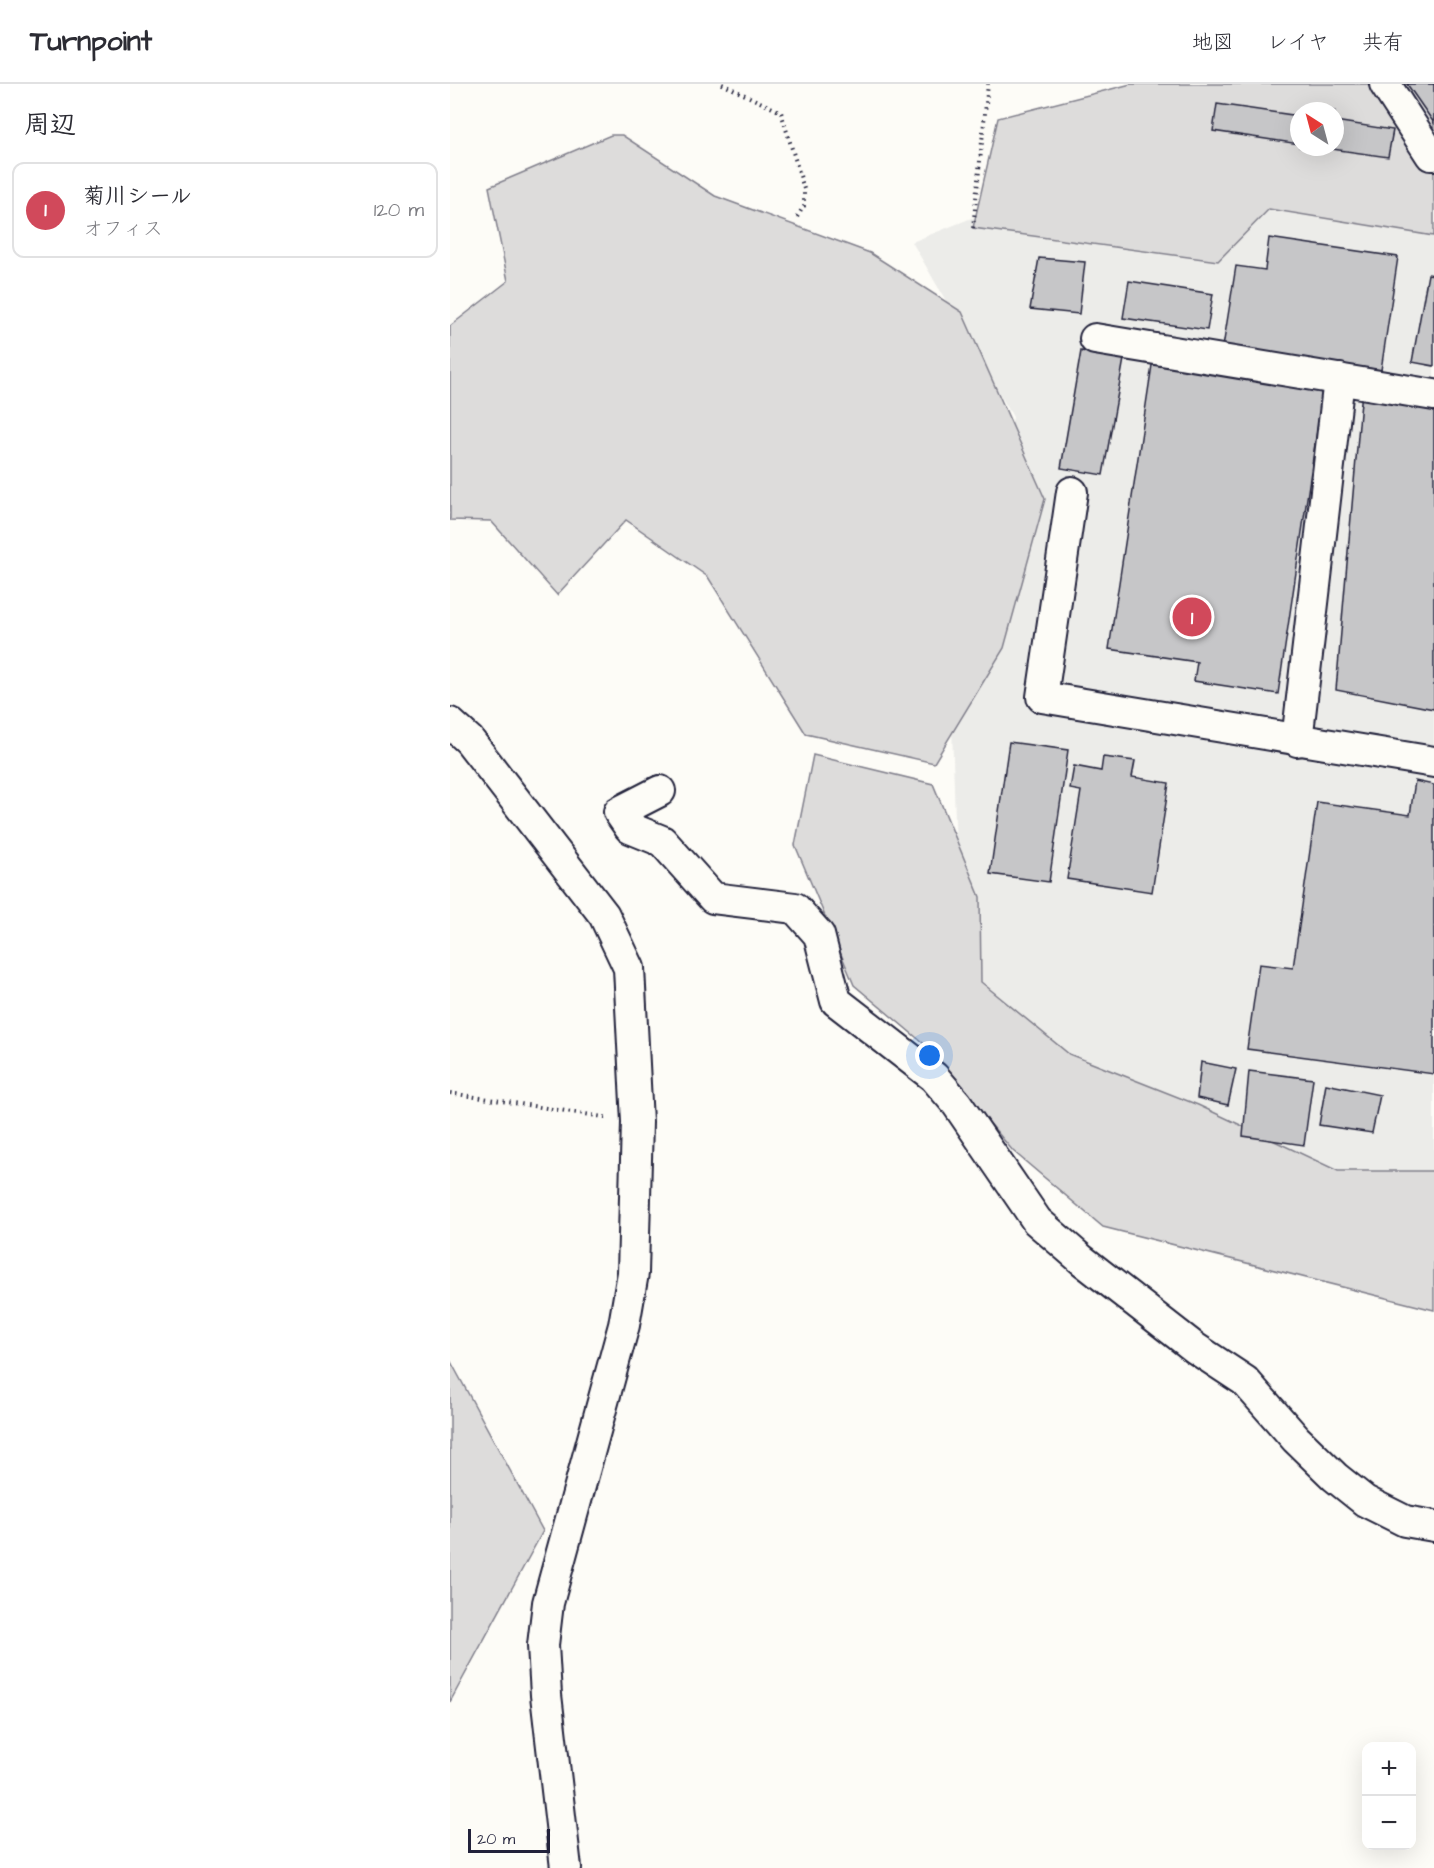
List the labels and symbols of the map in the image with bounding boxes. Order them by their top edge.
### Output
north arrow [1290,102,1344,156]
pin: 1 [1172,594,1212,640]
your location [915,1041,944,1070]
scale bar [468,1826,550,1854]

